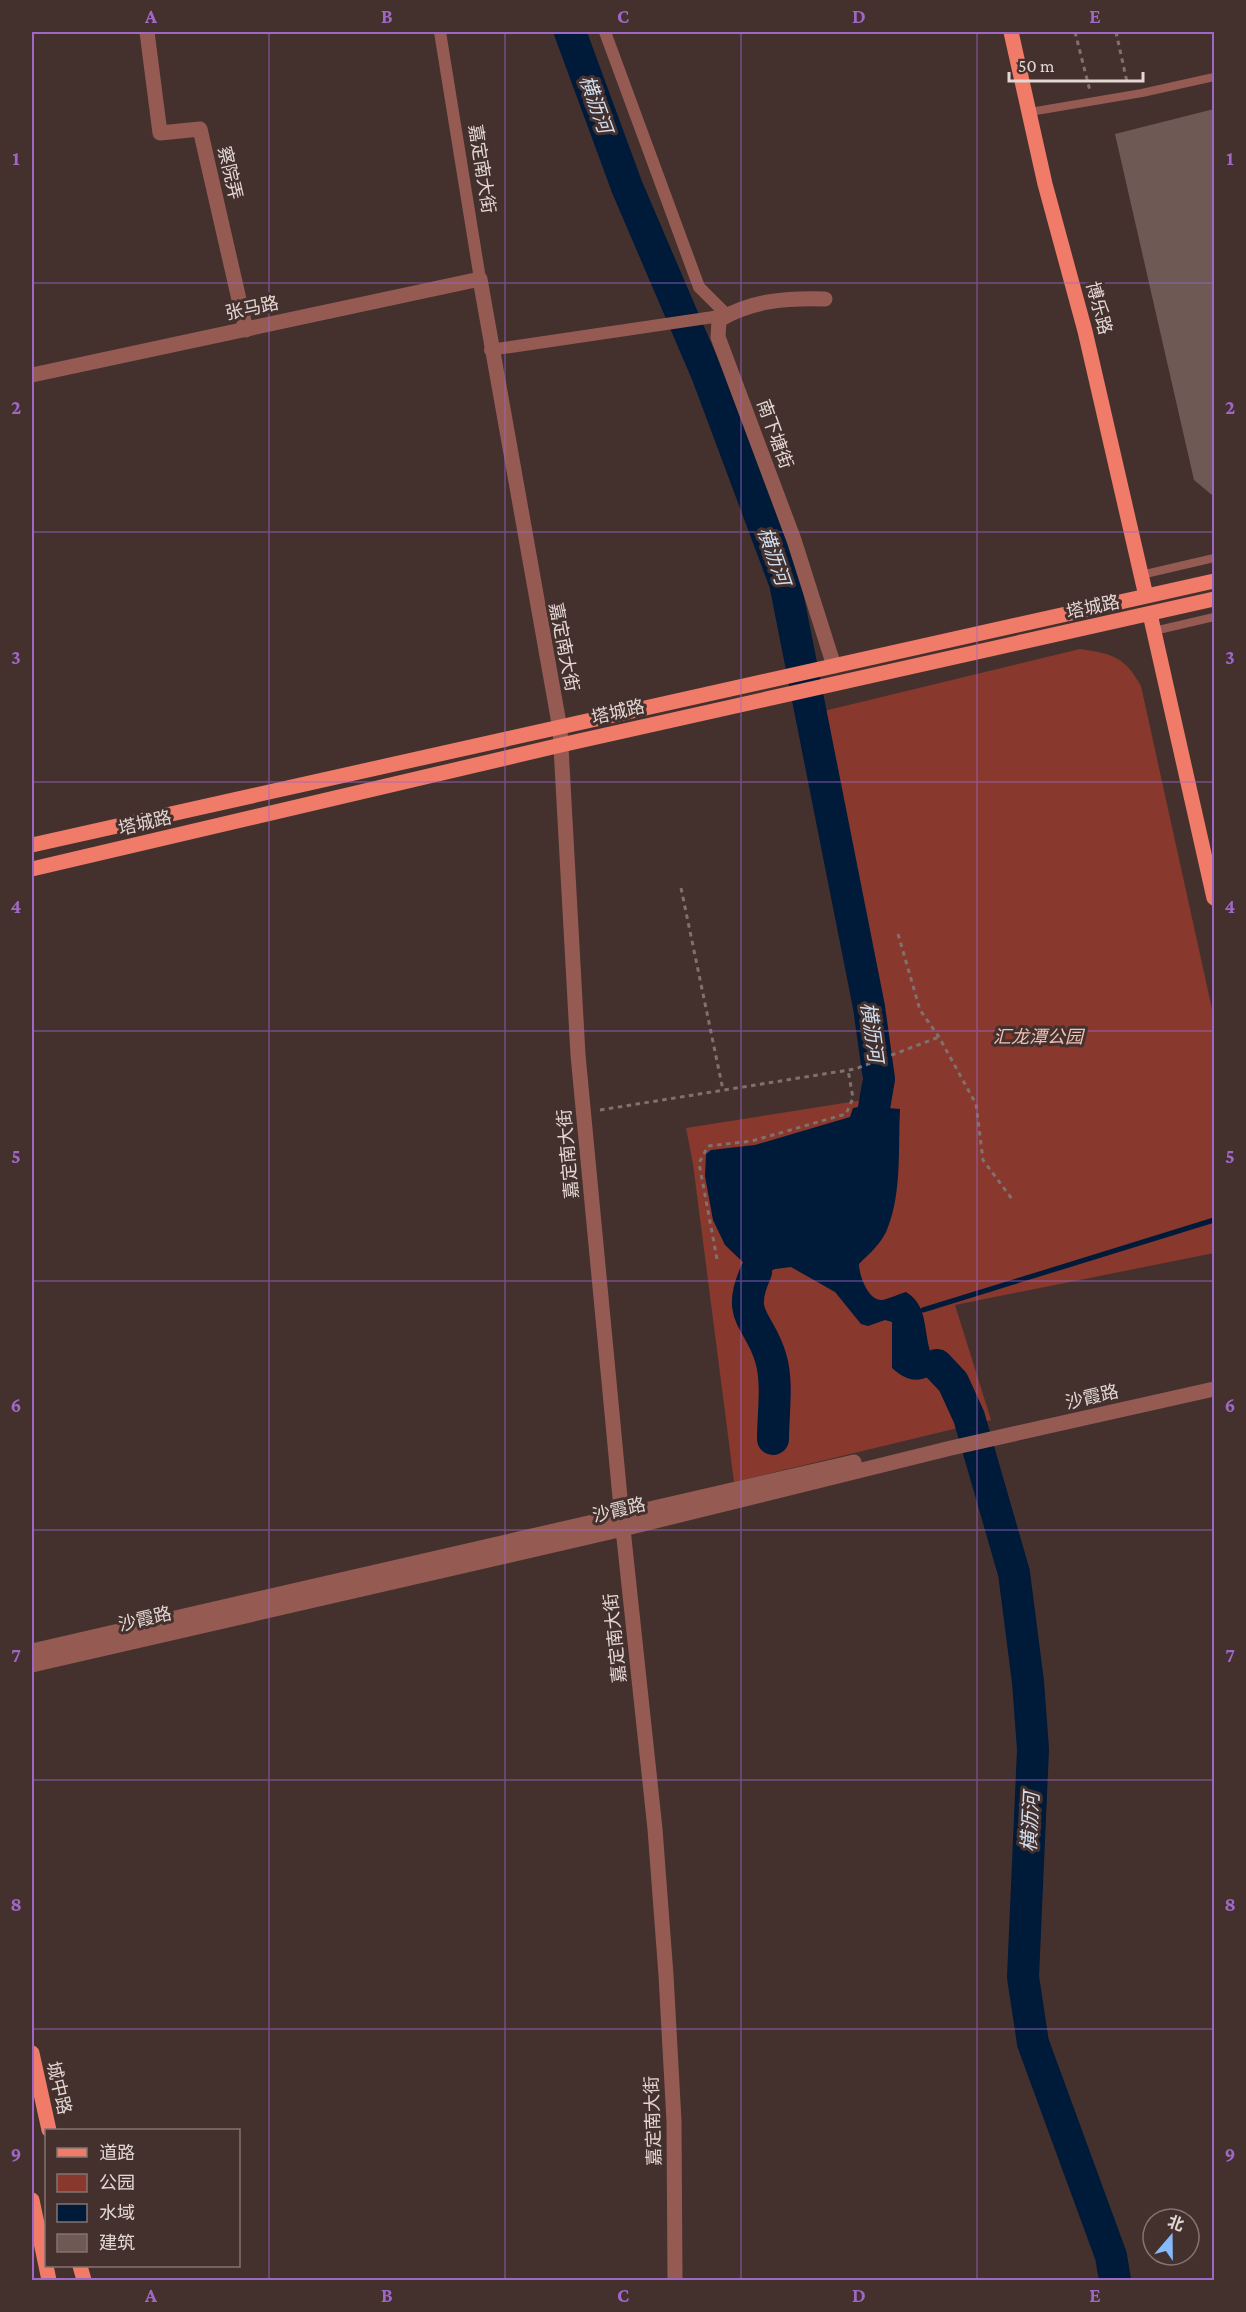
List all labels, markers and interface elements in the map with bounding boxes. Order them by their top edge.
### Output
text: A [144,5,158,27]
text: B [381,5,393,27]
text: C [617,5,629,27]
text: D [852,5,866,27]
text: E [1089,5,1101,27]
scale bar [1009,45,1142,83]
text: 50 m [1018,56,1055,76]
water label: 横沥河 [575,72,618,140]
street label: 嘉定南大街 [465,123,499,215]
street label: 察院弄 [214,144,246,202]
text: 1 [12,147,20,169]
text: 1 [1226,147,1234,169]
street label: 博乐路 [1082,279,1116,337]
street label: 张马路 [224,293,280,323]
text: 2 [11,396,21,418]
text: 2 [1225,396,1235,418]
street label: 南下塘街 [753,397,797,471]
water label: 横沥河 [754,524,795,592]
street label: 塔城路 [1065,592,1121,622]
street label: 嘉定南大街 [546,601,582,693]
text: 3 [11,646,21,668]
text: 3 [1225,646,1235,668]
street label: 塔城路 [589,696,647,728]
street label: 塔城路 [116,807,174,839]
text: 4 [11,895,22,917]
text: 4 [1225,895,1236,917]
water label: 横沥河 [857,1001,888,1067]
park label: 汇龙潭公园 [993,1027,1086,1047]
street label: 嘉定南大街 [554,1108,582,1200]
text: 5 [11,1145,21,1167]
text: 5 [1225,1145,1235,1167]
street label: 沙霞路 [1063,1381,1121,1413]
text: 6 [11,1394,21,1416]
text: 6 [1225,1394,1235,1416]
street label: 沙霞路 [590,1494,648,1526]
street label: 嘉定南大街 [600,1592,630,1684]
street label: 沙霞路 [116,1603,174,1635]
text: 7 [11,1644,21,1666]
text: 7 [1225,1644,1235,1666]
water label: 横沥河 [1017,1787,1043,1853]
text: 8 [10,1893,22,1915]
text: 8 [1224,1893,1236,1915]
street label: 城中路 [43,2059,75,2117]
street label: 嘉定南大街 [641,2076,665,2166]
legend [45,2129,240,2267]
text: 9 [11,2143,21,2165]
text: 道路 [99,2143,135,2163]
text: 9 [1225,2143,1235,2165]
text: 公园 [99,2173,135,2193]
text: 水域 [99,2203,135,2223]
north arrow [1141,2207,1201,2267]
text: 北 [1166,2213,1186,2234]
text: 建筑 [99,2233,135,2253]
text: A [144,2284,158,2306]
text: B [381,2284,393,2306]
text: C [617,2284,629,2306]
text: D [852,2284,866,2306]
text: E [1089,2284,1101,2306]

